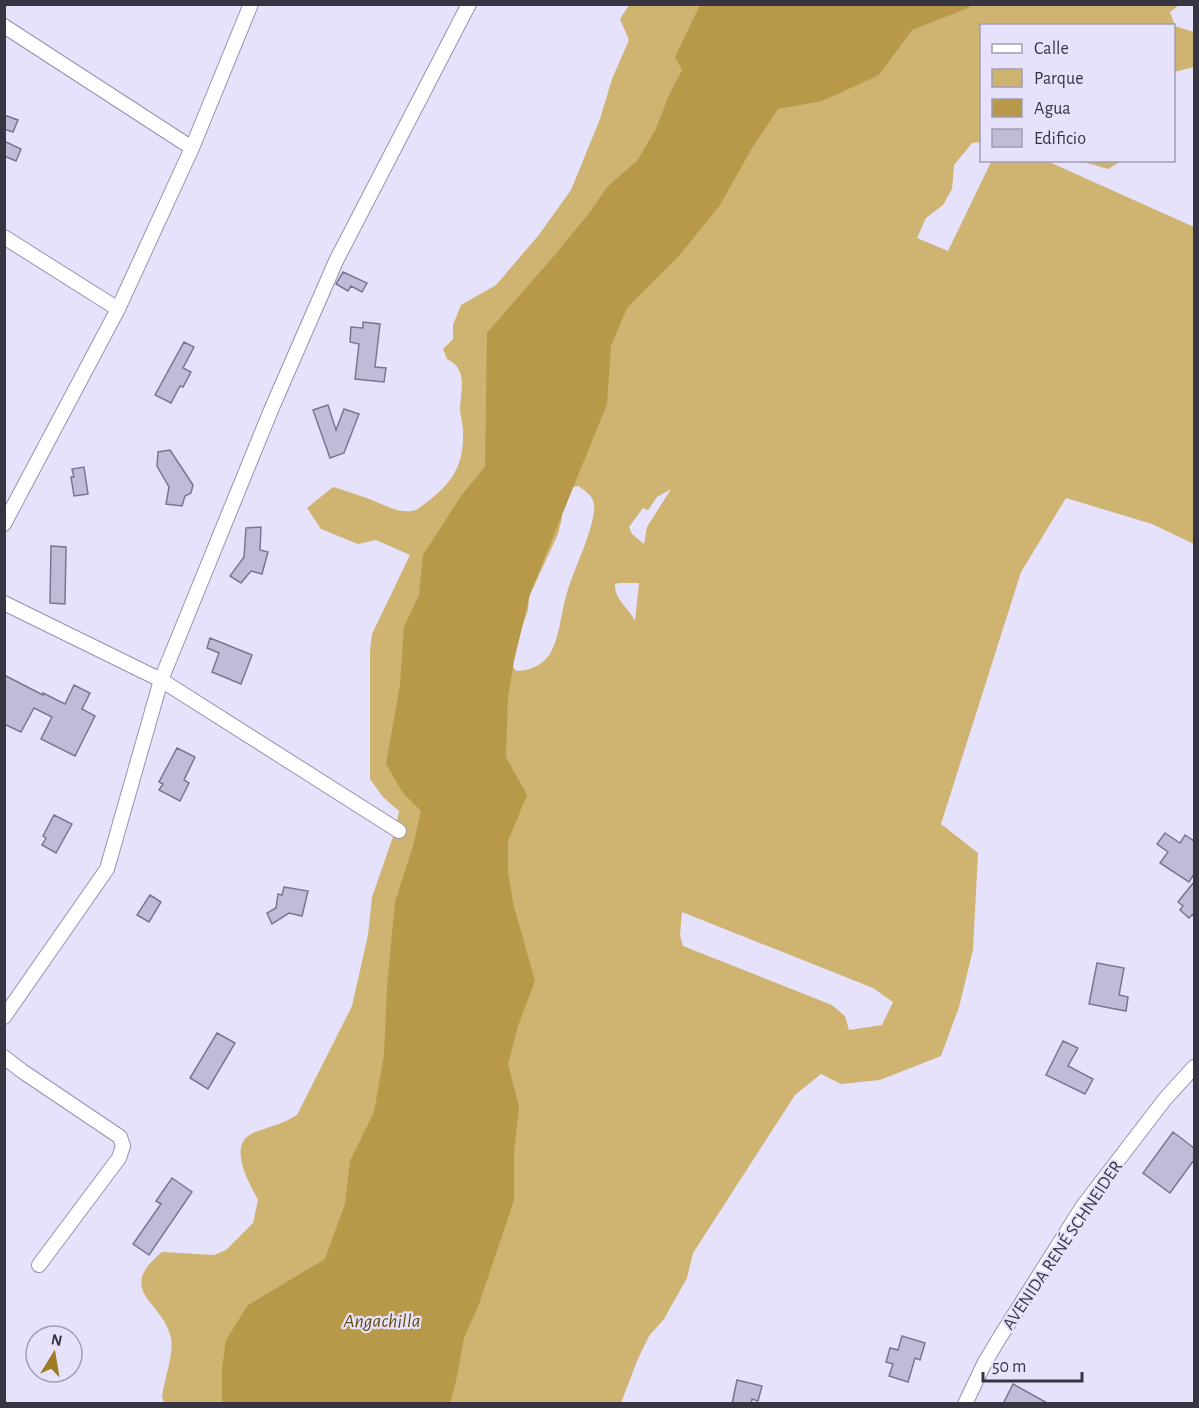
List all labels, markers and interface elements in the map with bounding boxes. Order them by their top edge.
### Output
legend [980,24,1175,162]
text: Calle [1034,40,1069,58]
text: Parque [1034,70,1083,88]
text: Agua [1034,100,1071,118]
text: Edificio [1034,130,1086,148]
street label: AVENIDA RENÉ SCHNEIDER [997,1156,1126,1333]
water label: Angachilla [342,1311,421,1331]
north arrow [24,1324,84,1384]
text: N [50,1331,64,1349]
scale bar [983,1345,1082,1383]
text: 50 m [992,1358,1026,1376]

